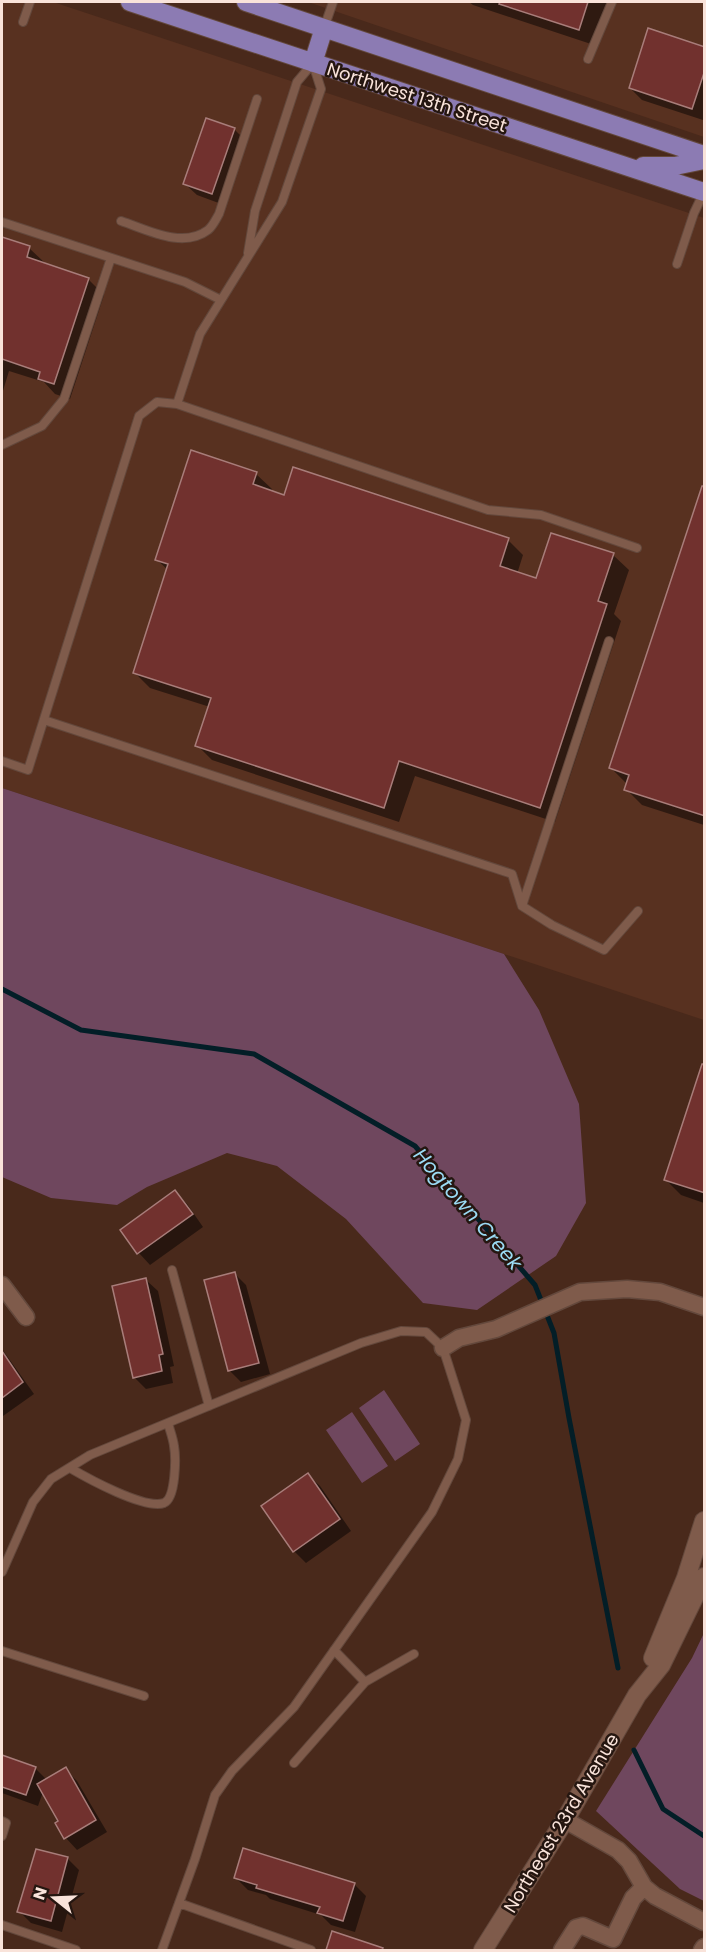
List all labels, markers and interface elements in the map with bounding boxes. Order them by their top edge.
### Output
street label: Northwest 13th Street [324,56,510,138]
water label: Hogtown Creek [407,1142,530,1277]
street label: Northeast 23rd Avenue [497,1729,625,1917]
north arrow [24,1868,84,1928]
text: N [27,1884,53,1903]

